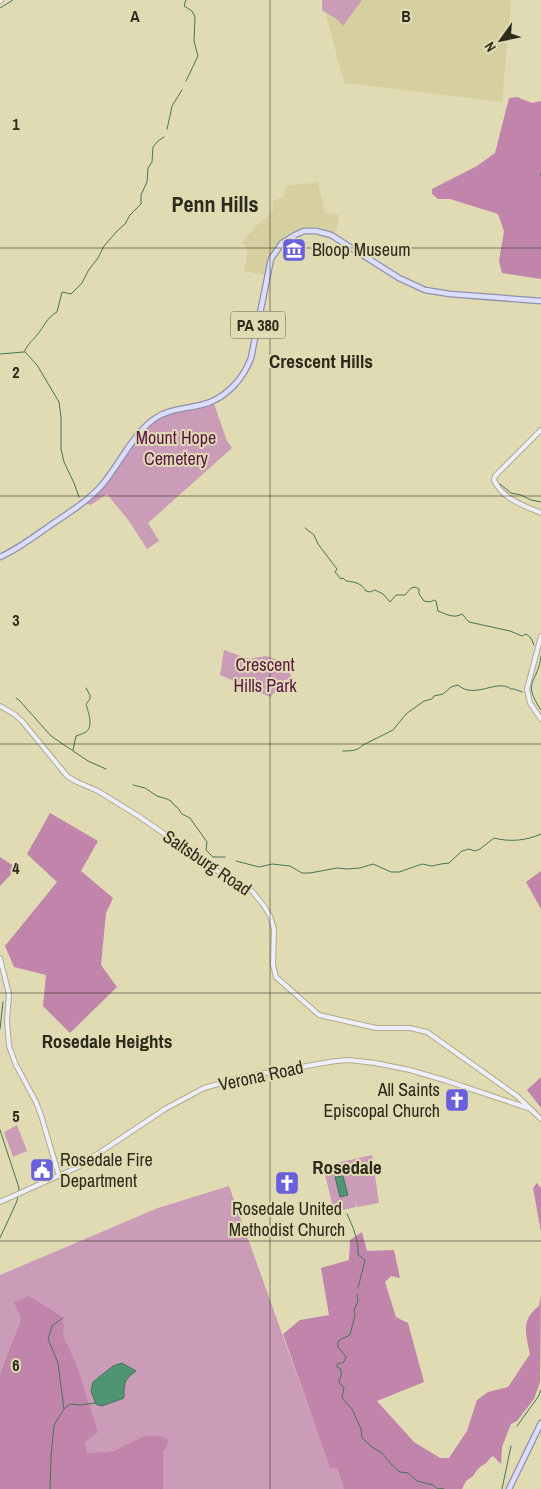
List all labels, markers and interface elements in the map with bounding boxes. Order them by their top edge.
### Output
text: A [130,5,140,27]
text: B [401,5,411,27]
north arrow [476,15,526,65]
text: N [480,39,500,55]
text: 1 [12,113,20,135]
district label: Penn Hills [171,189,259,219]
museum icon: Bloop Museum [281,237,307,263]
place label: Bloop Museum [312,237,410,262]
road number: PA 380 [230,312,286,338]
district label: Crescent Hills [269,348,373,374]
text: 2 [12,361,20,383]
park label: Mount Hope Cemetery [136,425,216,471]
text: 3 [12,609,20,631]
park label: Crescent Hills Park [233,652,297,698]
street label: Saltsburg Road [158,824,256,901]
text: 4 [12,857,20,879]
district label: Rosedale Heights [42,1028,172,1054]
street label: Verona Road [216,1054,306,1097]
place label: All Saints Episcopal Church [324,1077,440,1123]
church icon: All Saints Episcopal Church [444,1087,470,1113]
text: 5 [12,1105,20,1127]
place label: Rosedale Fire Department [60,1147,153,1193]
district label: Rosedale [312,1154,382,1180]
public building icon: Rosedale Fire Department [29,1157,55,1183]
church icon: Rosedale United Methodist Church [274,1170,300,1196]
place label: Rosedale United Methodist Church [229,1196,345,1242]
text: 6 [12,1354,20,1376]

